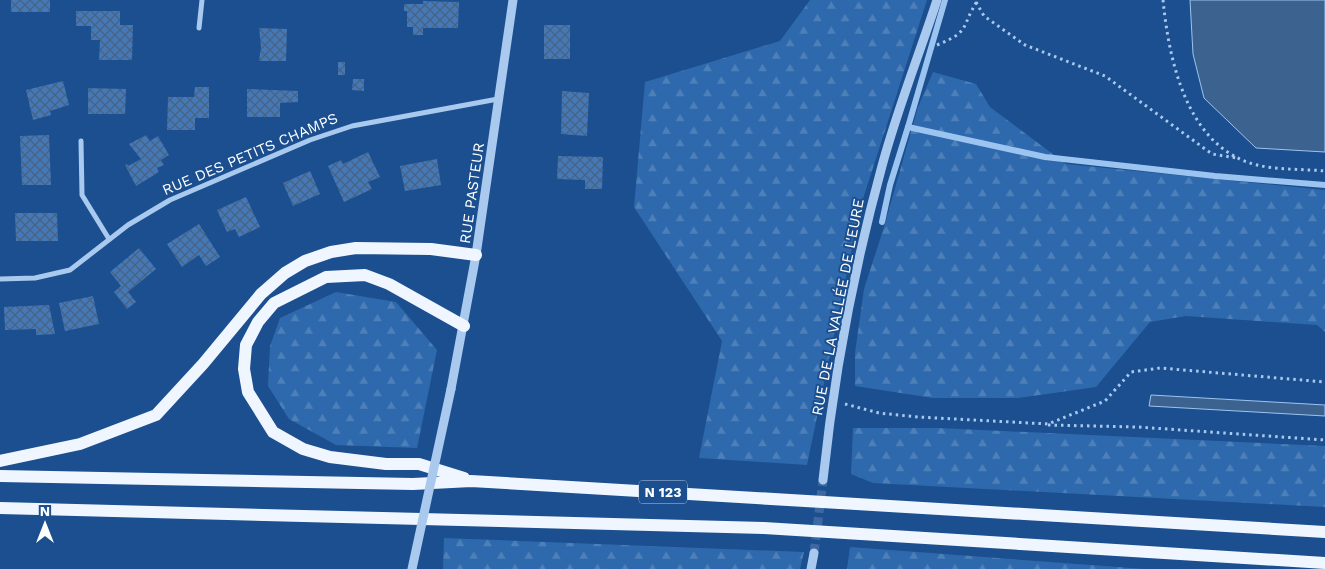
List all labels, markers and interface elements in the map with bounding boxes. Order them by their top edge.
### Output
street label: RUE DES PETITS CHAMPS [160,109,340,199]
street label: RUE PASTEUR [456,141,488,245]
street label: RUE DE LA VALLÉE DE L'EURE [808,197,868,417]
road number: N 123 [639,481,687,504]
north arrow [20,499,70,549]
text: N [40,503,50,519]

